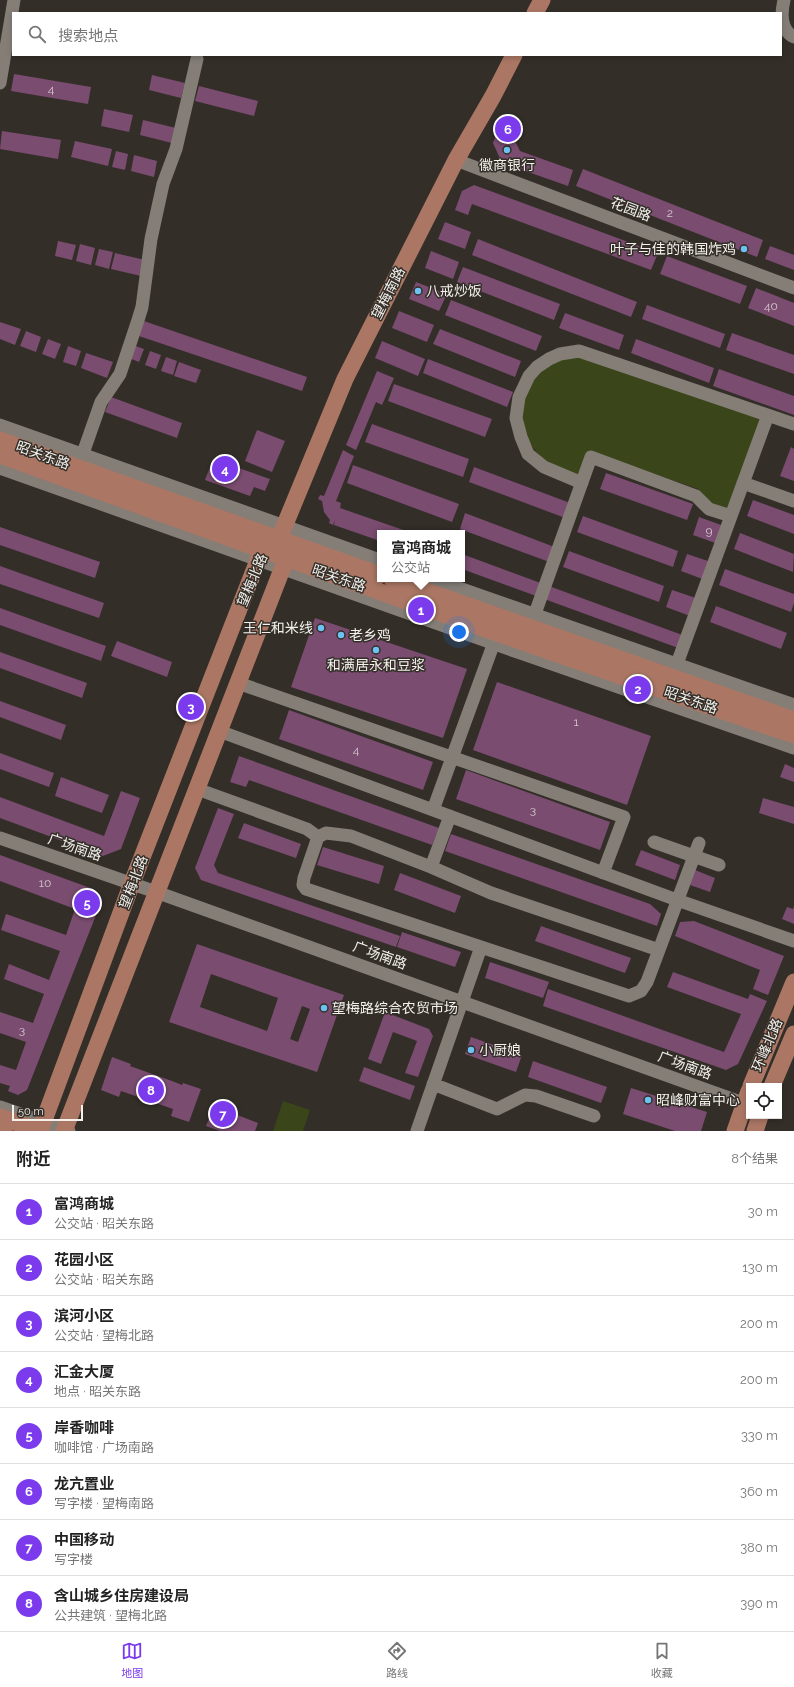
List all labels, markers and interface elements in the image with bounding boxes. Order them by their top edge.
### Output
search box [12,12,782,56]
icon: search [26,23,48,45]
text: 搜索地点 [58,27,118,45]
house number: 4 [48,82,55,96]
pin: 6 [495,114,521,144]
marker: 徽商银行 [502,145,512,155]
place label: 徽商银行 [479,157,535,173]
street label: 花园路 [609,194,653,224]
house number: 2 [667,206,673,220]
place label: 叶子与佳的韩国炸鸡 [610,241,736,257]
marker: 叶子与佳的韩国炸鸡 [739,244,749,254]
street label: 望梅南路 [368,264,408,322]
place label: 八戒炒饭 [426,283,482,299]
marker: 八戒炒饭 [413,286,423,296]
house number: 40 [764,299,778,313]
street label: 昭关东路 [14,438,72,472]
pin: 4 [212,454,238,484]
house number: 9 [705,524,713,538]
popup [377,530,465,582]
text: 富鸿商城 [391,539,451,557]
street label: 望梅北路 [234,551,270,609]
text: 公交站 [391,560,430,575]
street label: 昭关东路 [310,561,368,595]
pin: 1 [408,595,434,625]
place label: 王仁和米线 [243,620,313,636]
your location [449,622,469,642]
marker: 王仁和米线 [316,623,326,633]
place label: 老乡鸡 [349,627,391,643]
marker: 老乡鸡 [336,630,346,640]
marker: 和满居永和豆浆 [371,645,381,655]
place label: 和满居永和豆浆 [327,657,425,673]
pin: 2 [625,674,651,704]
street label: 昭关东路 [662,683,720,717]
pin: 3 [178,692,204,722]
house number: 1 [573,715,579,729]
house number: 4 [353,743,360,757]
house number: 3 [530,803,536,817]
street label: 广场南路 [46,830,104,864]
street label: 望梅北路 [115,853,151,911]
house number: 10 [39,876,51,890]
pin: 5 [74,888,100,918]
street label: 广场南路 [351,938,409,972]
place label: 望梅路综合农贸市场 [332,1000,458,1016]
marker: 望梅路综合农贸市场 [319,1003,329,1013]
street label: 环峰北路 [749,1016,785,1074]
house number: 3 [19,1023,25,1037]
place label: 小厨娘 [479,1042,521,1058]
marker: 小厨娘 [466,1045,476,1055]
street label: 广场南路 [656,1048,714,1082]
pin: 8 [138,1075,164,1105]
map controls [746,1083,782,1119]
button: locate [746,1083,782,1119]
place label: 昭峰财富中心 [656,1092,740,1108]
marker: 昭峰财富中心 [643,1095,653,1105]
pin: 7 [210,1099,236,1129]
scale bar [12,1103,83,1122]
text: 50 m [18,1105,44,1118]
text: 附近 [16,1149,50,1169]
text: 8个结果 [731,1151,778,1166]
text: 富鸿商城 [54,1195,114,1213]
text: 1 [26,1204,32,1219]
text: 30 m [748,1204,778,1219]
text: 公交站 · 昭关东路 [54,1216,154,1231]
text: 花园小区 [54,1251,114,1269]
text: 2 [25,1260,33,1275]
text: 130 m [742,1260,778,1275]
text: 公交站 · 昭关东路 [54,1272,154,1287]
text: 滨河小区 [54,1307,114,1325]
text: 3 [25,1316,33,1331]
text: 200 m [740,1316,778,1331]
text: 公交站 · 望梅北路 [54,1328,154,1343]
text: 汇金大厦 [54,1363,114,1381]
text: 4 [25,1372,33,1387]
text: 200 m [740,1372,778,1387]
text: 地点 · 昭关东路 [54,1384,141,1399]
text: 岸香咖啡 [54,1419,114,1437]
text: 5 [25,1428,33,1443]
text: 330 m [741,1428,778,1443]
text: 咖啡馆 · 广场南路 [54,1440,154,1455]
text: 龙亢置业 [54,1475,114,1493]
text: 6 [25,1484,33,1499]
text: 360 m [740,1484,778,1499]
text: 写字楼 · 望梅南路 [54,1496,154,1511]
text: 中国移动 [54,1531,114,1549]
text: 7 [25,1540,33,1555]
text: 380 m [740,1540,778,1555]
text: 写字楼 [54,1552,93,1567]
text: 含山城乡住房建设局 [54,1587,189,1605]
text: 8 [25,1596,33,1611]
text: 390 m [740,1596,778,1611]
text: 公共建筑 · 望梅北路 [54,1608,167,1623]
tab: 地图 [121,1640,143,1680]
tab: 路线 [386,1640,408,1680]
tab: 收藏 [651,1640,673,1680]

